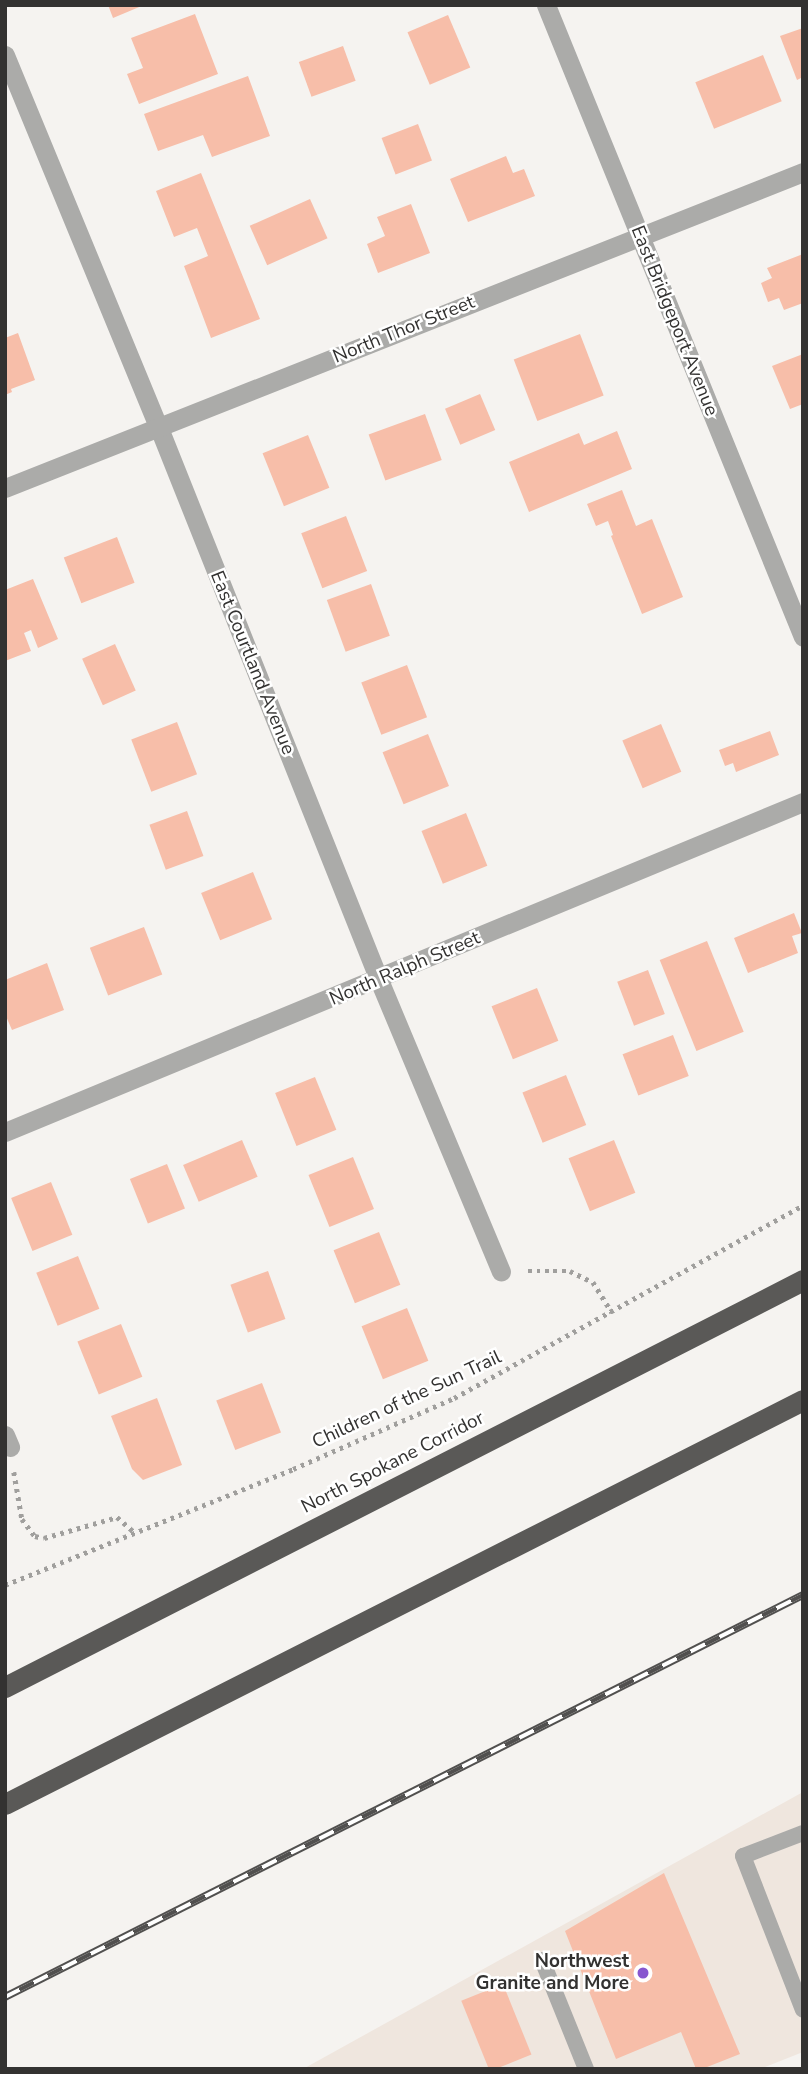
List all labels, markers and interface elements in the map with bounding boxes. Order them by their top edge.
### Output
street label: East Bridgeport Avenue [625,223,723,419]
street label: North Thor Street [330,291,478,369]
street label: East Courtland Avenue [205,568,299,758]
street label: North Ralph Street [326,927,484,1011]
street label: Children of the Sun Trail [309,1346,505,1454]
street label: North Spokane Corridor [298,1407,488,1519]
place label: Northwest Granite and More [476,1951,629,1995]
marker: Northwest Granite and More [635,1965,651,1981]

